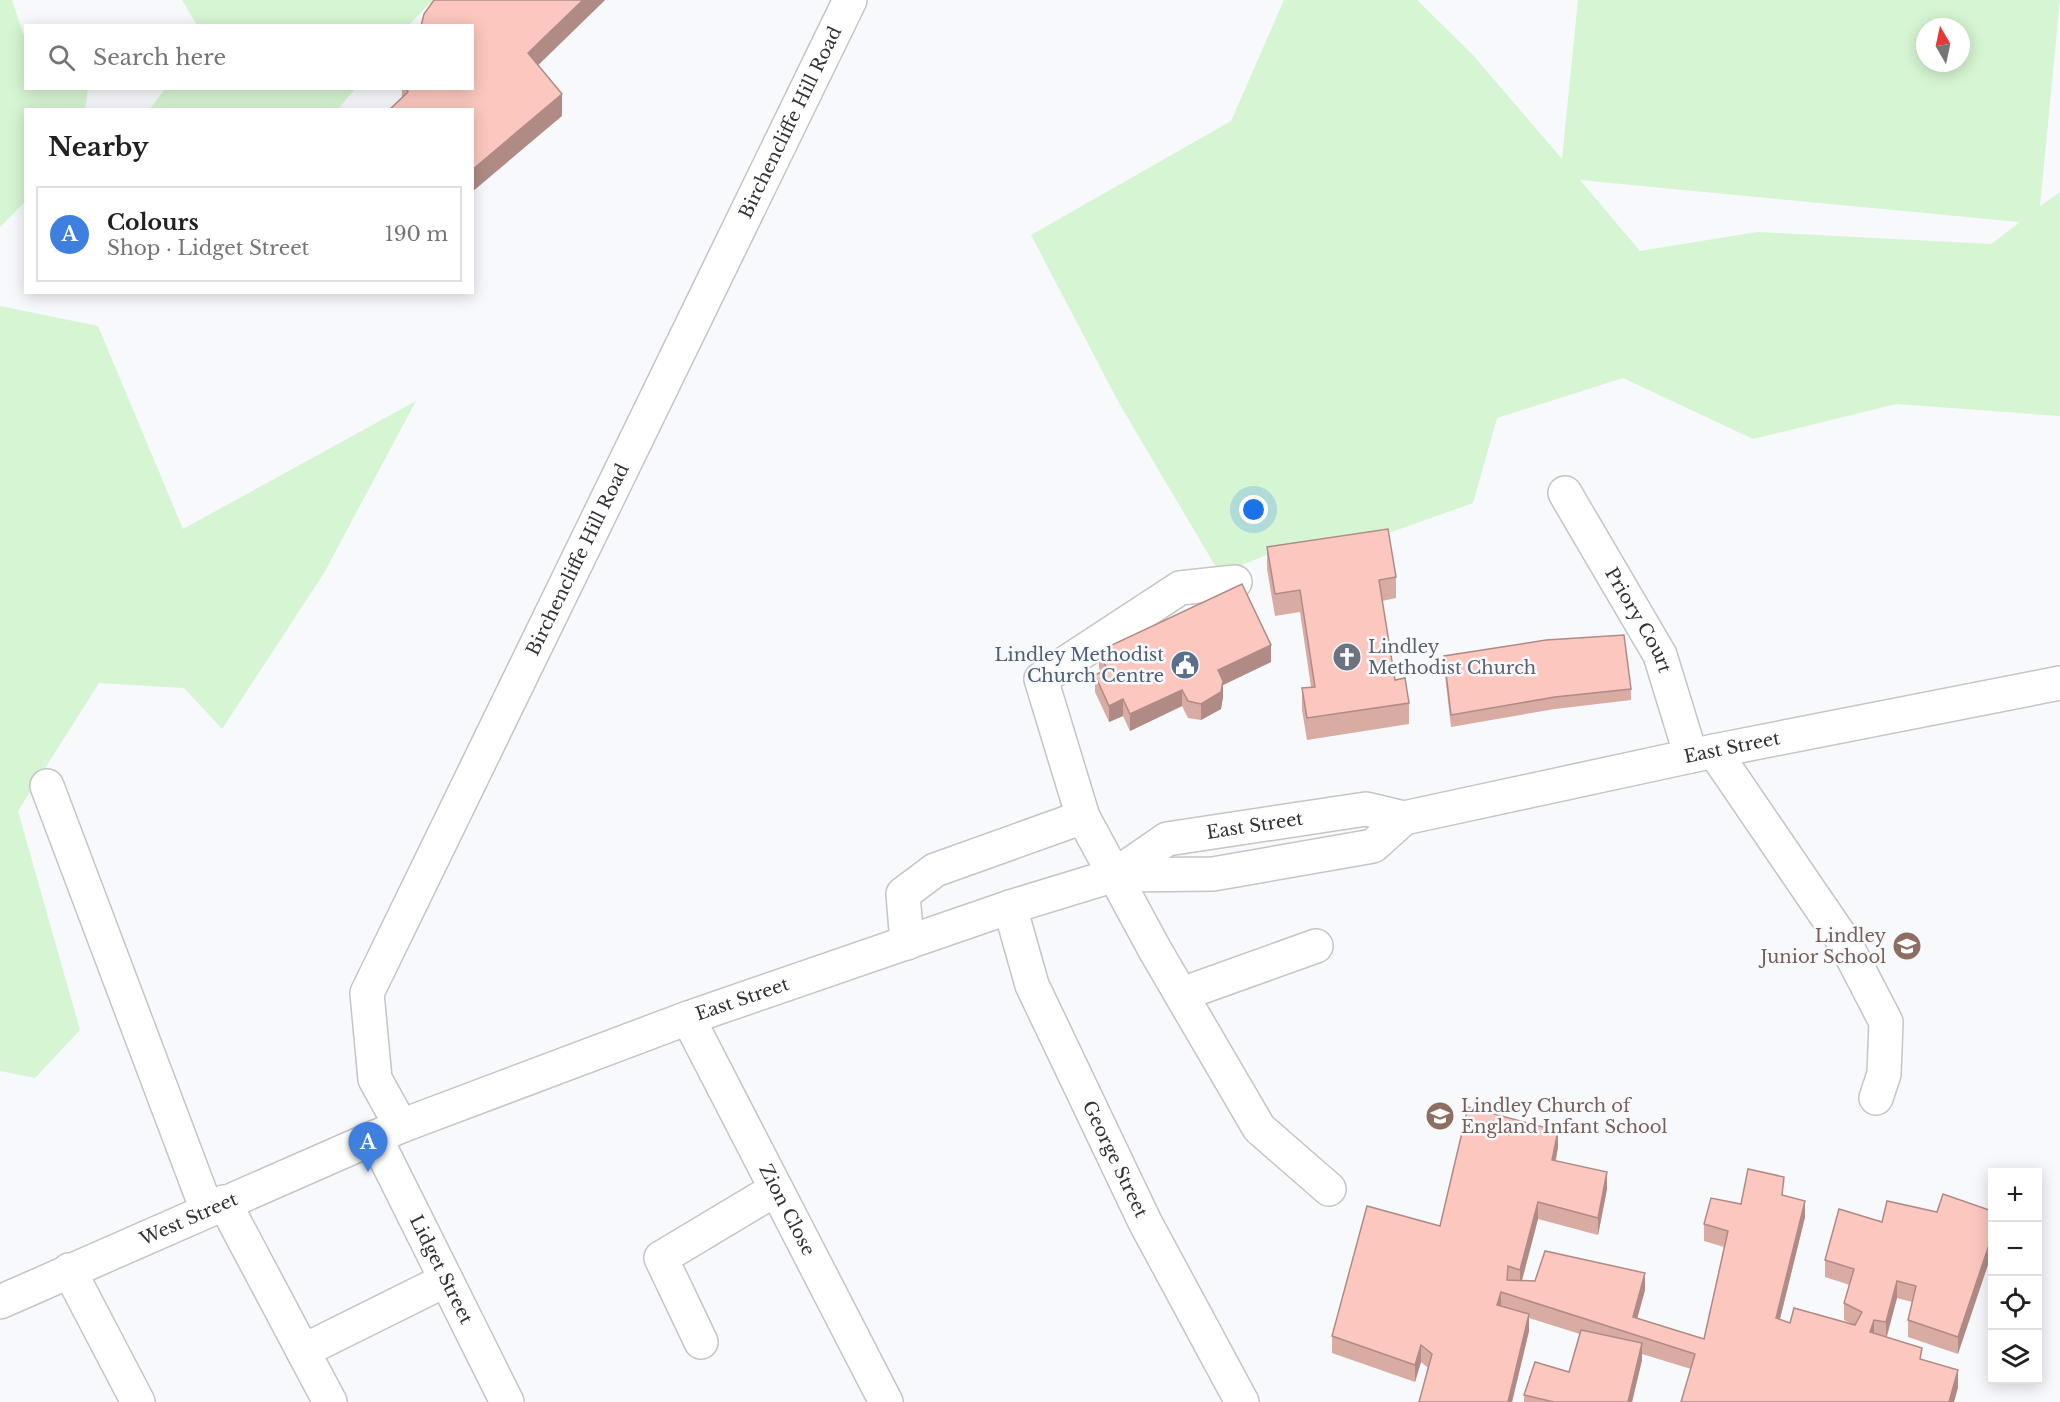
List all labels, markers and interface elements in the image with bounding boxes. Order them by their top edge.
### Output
north arrow [1916,18,1970,72]
street label: Birchencliffe Hill Road [734,23,846,222]
search box [24,24,474,90]
icon: search [45,41,78,74]
text: Search here [93,44,226,71]
text: Nearby [48,131,149,163]
text: Colours [107,209,199,236]
text: A [61,222,78,246]
text: 190 m [385,222,448,246]
text: Shop · Lidget Street [107,236,309,260]
street label: Birchencliffe Hill Road [522,460,634,659]
your location [1239,495,1268,524]
street label: Priory Court [1600,564,1676,675]
place label: Lindley Methodist Church [1368,636,1536,679]
church icon: Lindley Methodist Church [1331,641,1363,673]
place label: Lindley Methodist Church Centre [994,644,1164,687]
public building icon: Lindley Methodist Church Centre [1169,649,1201,681]
street label: East Street [1682,727,1782,768]
street label: East Street [1205,808,1305,844]
place label: Lindley Junior School [1759,925,1886,968]
school or university icon: Lindley Junior School [1891,930,1923,962]
street label: East Street [693,973,792,1026]
place label: Lindley Church of England Infant School [1461,1095,1668,1138]
street label: George Street [1078,1097,1152,1221]
school or university icon: Lindley Church of England Infant School [1424,1100,1456,1132]
pin: A [348,1122,388,1172]
street label: Zion Close [754,1161,820,1259]
map controls [1988,1168,2042,1384]
button: + [1988,1168,2042,1222]
street label: West Street [135,1188,241,1251]
street label: Lidget Street [405,1211,477,1328]
button: − [1988,1222,2042,1276]
button: locate [1988,1276,2042,1330]
button: layers [1988,1330,2042,1384]

